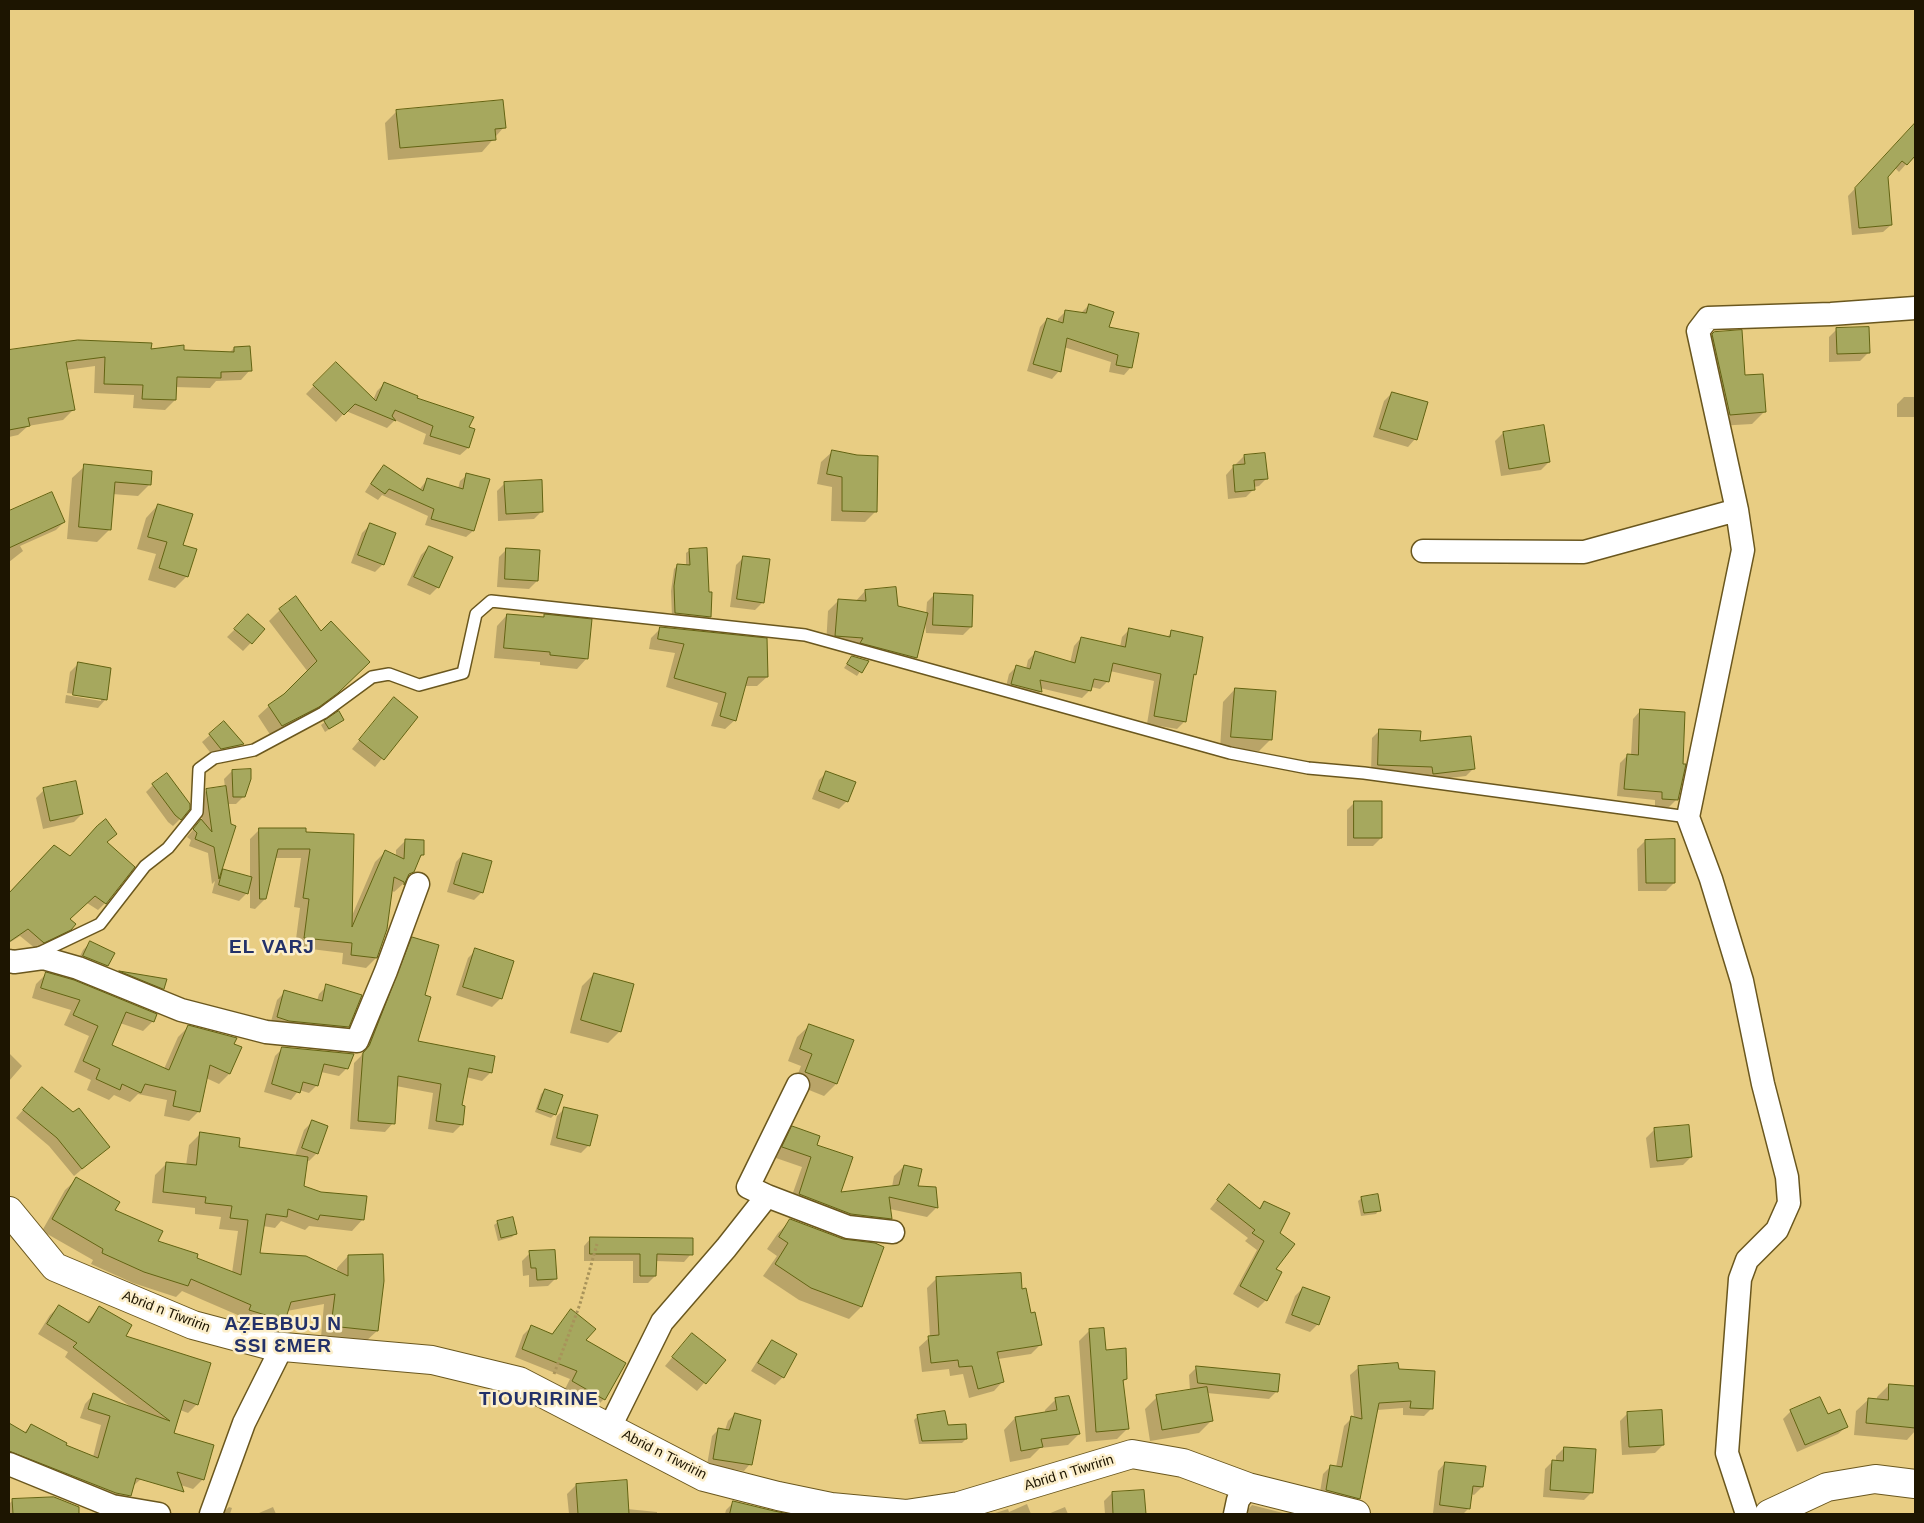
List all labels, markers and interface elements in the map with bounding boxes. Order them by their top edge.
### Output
district label: EL VARJ [228,937,316,959]
street label: Abrid n Tiwririn [120,1288,212,1336]
district label: AẒEBBUJ N SSI ƐMER [223,1314,343,1358]
district label: TIOURIRINE [478,1389,600,1411]
street label: Abrid n Tiwririn [619,1426,709,1484]
street label: Abrid n Tiwririn [1022,1451,1116,1495]

